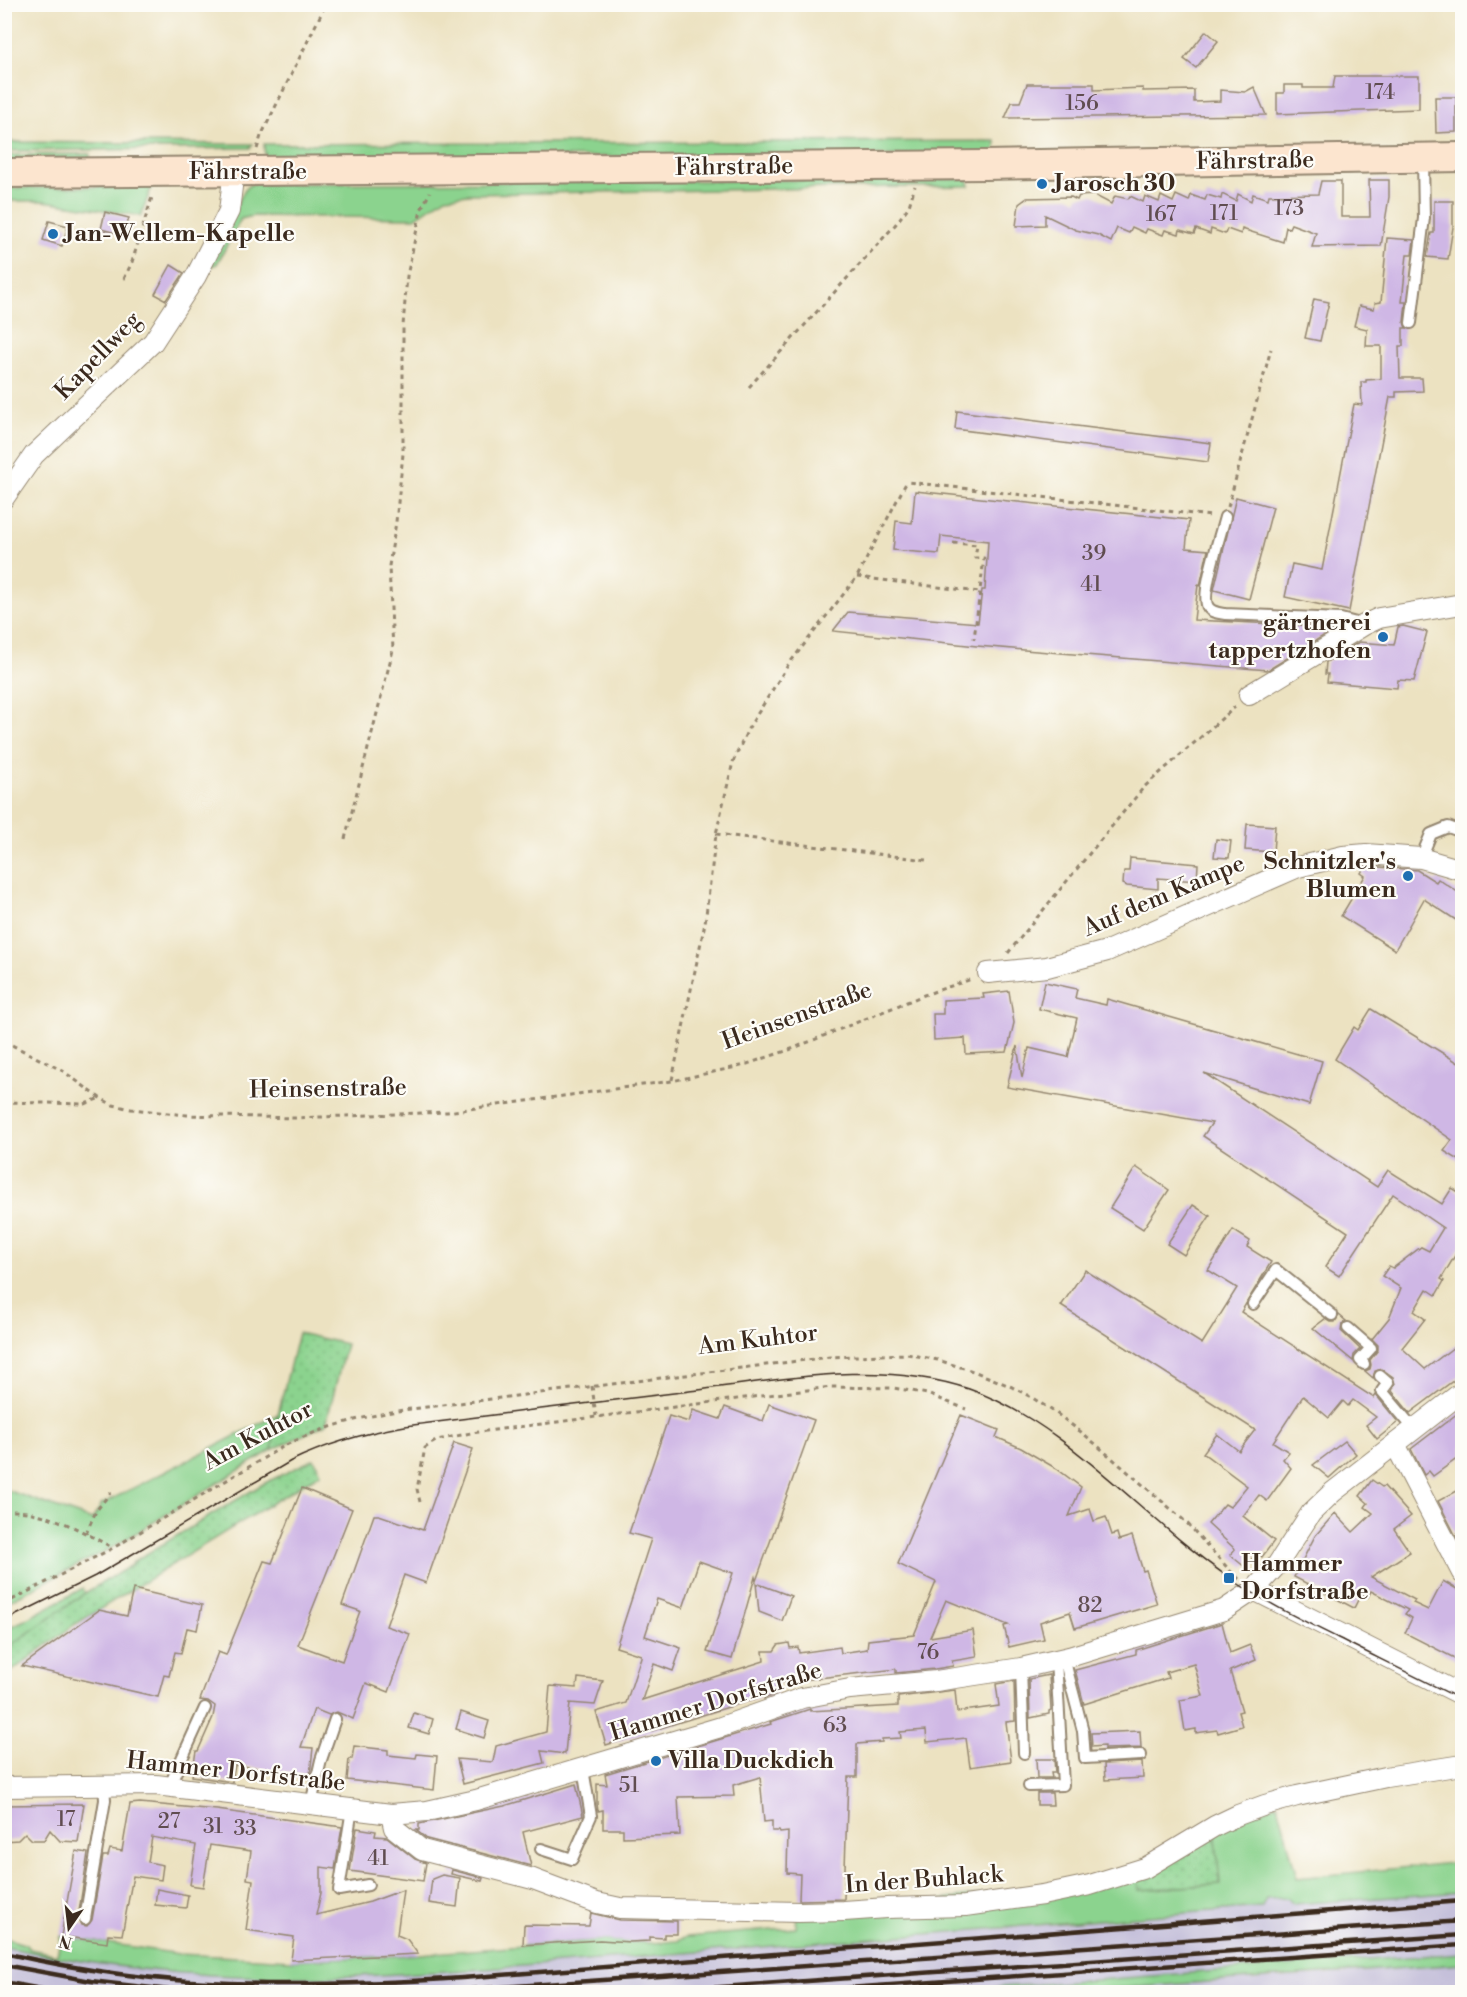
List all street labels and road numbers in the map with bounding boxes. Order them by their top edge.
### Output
street label: Fährstraße [1196,145,1314,177]
street label: Fährstraße [675,151,793,183]
street label: Fährstraße [189,157,307,187]
street label: Kapellweg [48,305,148,407]
street label: Auf dem Kampe [1078,848,1249,944]
street label: Heinsenstraße [718,975,876,1057]
street label: Heinsenstraße [249,1073,407,1105]
street label: Am Kuhtor [695,1318,820,1362]
street label: Am Kuhtor [197,1394,318,1478]
street label: Hammer Dorfstraße [606,1655,826,1749]
street label: Hammer Dorfstraße [125,1746,347,1798]
street label: In der Buhlack [844,1859,1005,1900]

